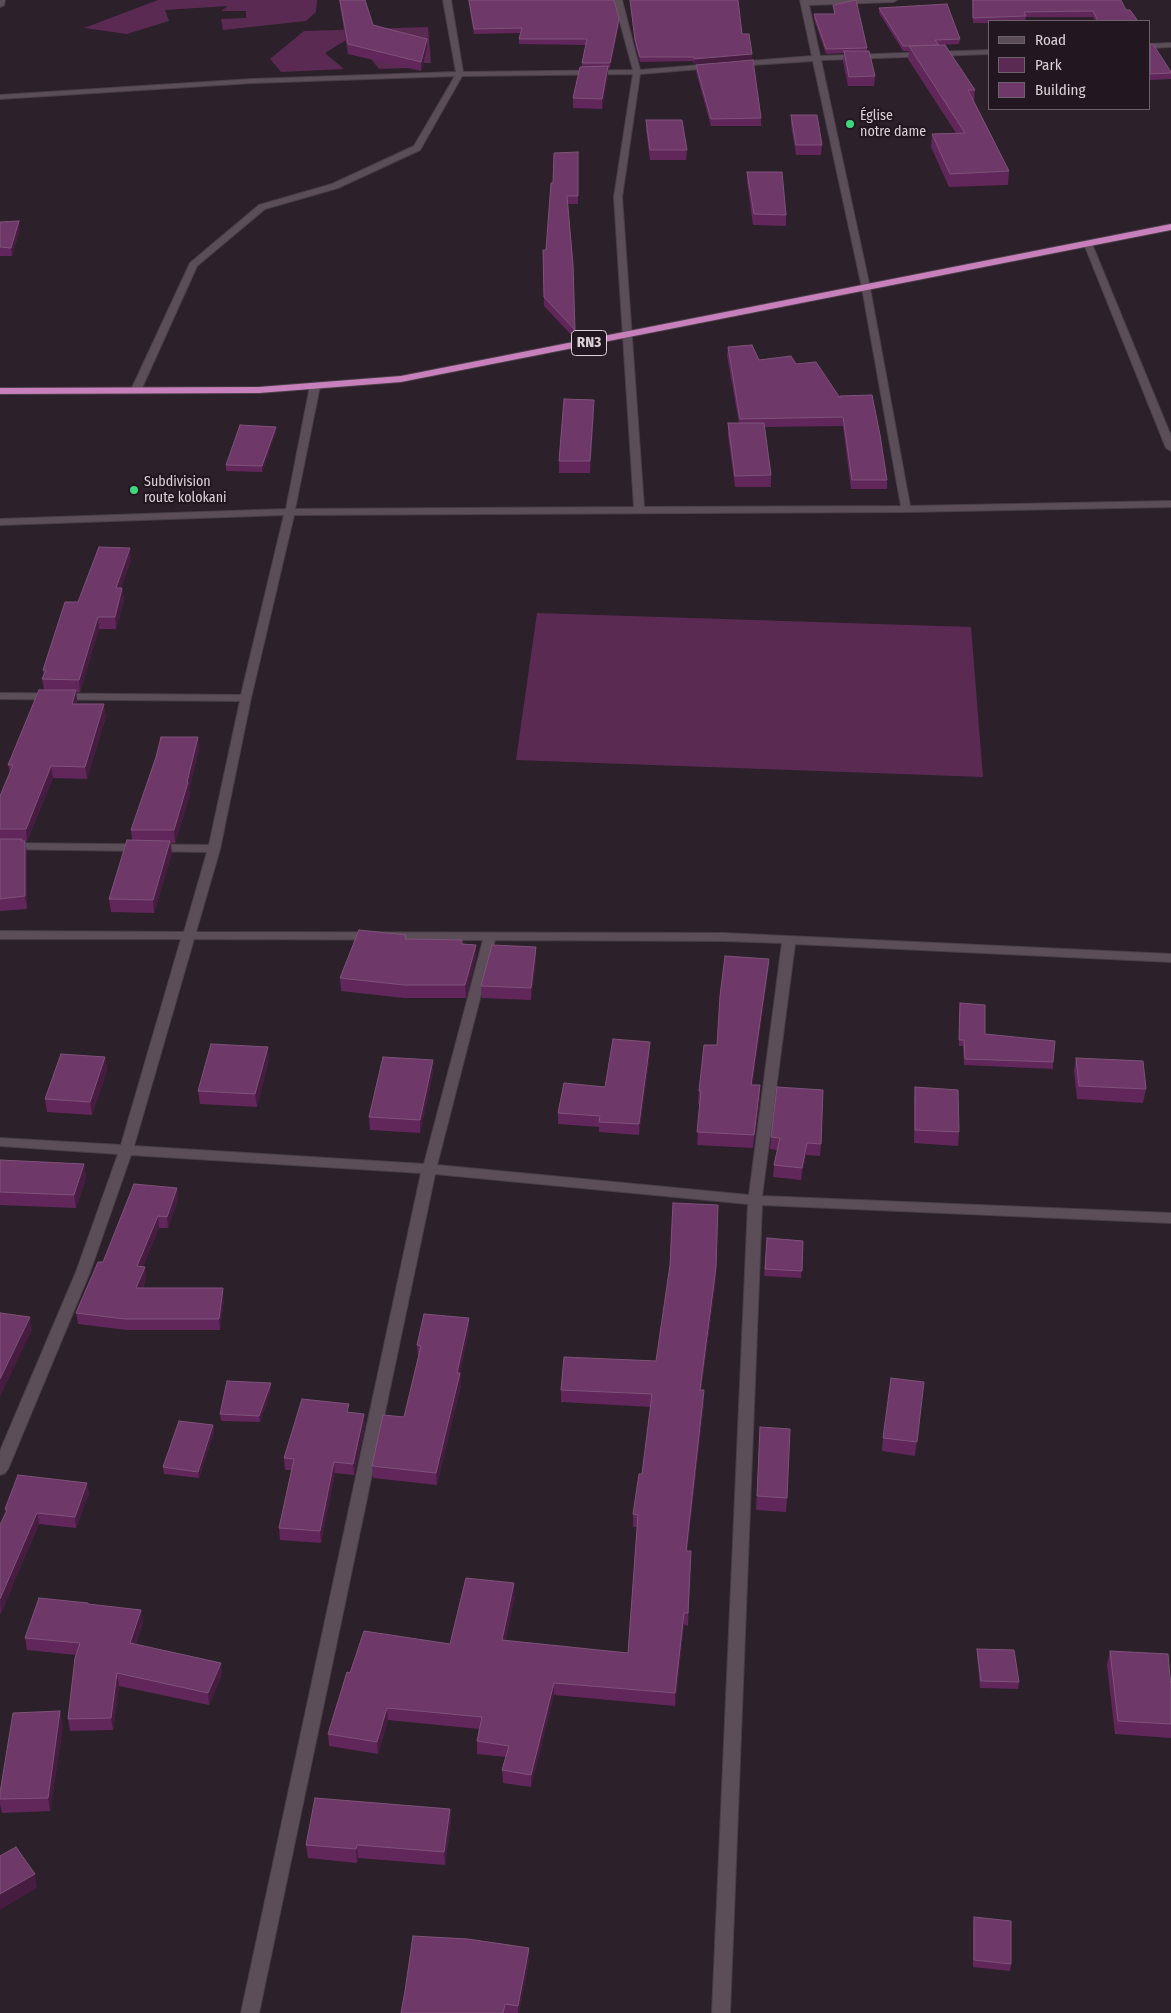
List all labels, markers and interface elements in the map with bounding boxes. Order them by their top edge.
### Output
legend [988,20,1151,110]
text: Road [1035,31,1066,49]
text: Park [1035,56,1062,74]
text: Building [1035,81,1086,99]
place label: Église notre dame [860,108,926,140]
marker: Église notre dame [844,118,856,130]
road number: RN3 [572,330,606,356]
place label: Subdivision route kolokani [144,474,227,507]
marker: Subdivision route kolokani [128,484,140,496]

